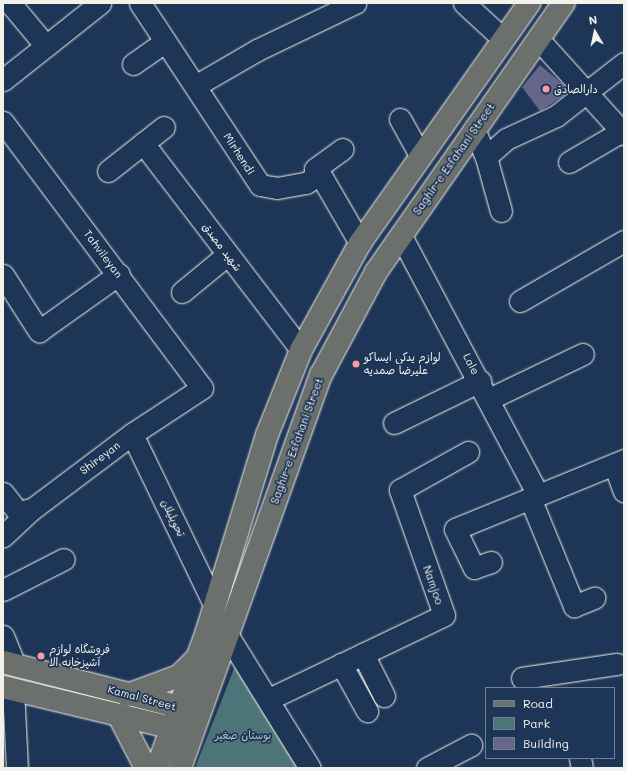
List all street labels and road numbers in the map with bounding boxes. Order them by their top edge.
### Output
street label: Saghir-e Esfahani Street [410,101,498,217]
street label: Mirhendi [221,131,257,177]
street label: شهید مصدق [200,220,244,274]
street label: Tahvileyan [81,227,125,281]
street label: Lale [460,351,482,377]
street label: Saghir-e Esfahani Street [268,376,326,506]
street label: Shireyan [77,439,123,477]
street label: تحویلیلان [158,497,188,539]
street label: Namjoo [420,564,446,606]
street label: Kamal Street [106,683,178,713]

